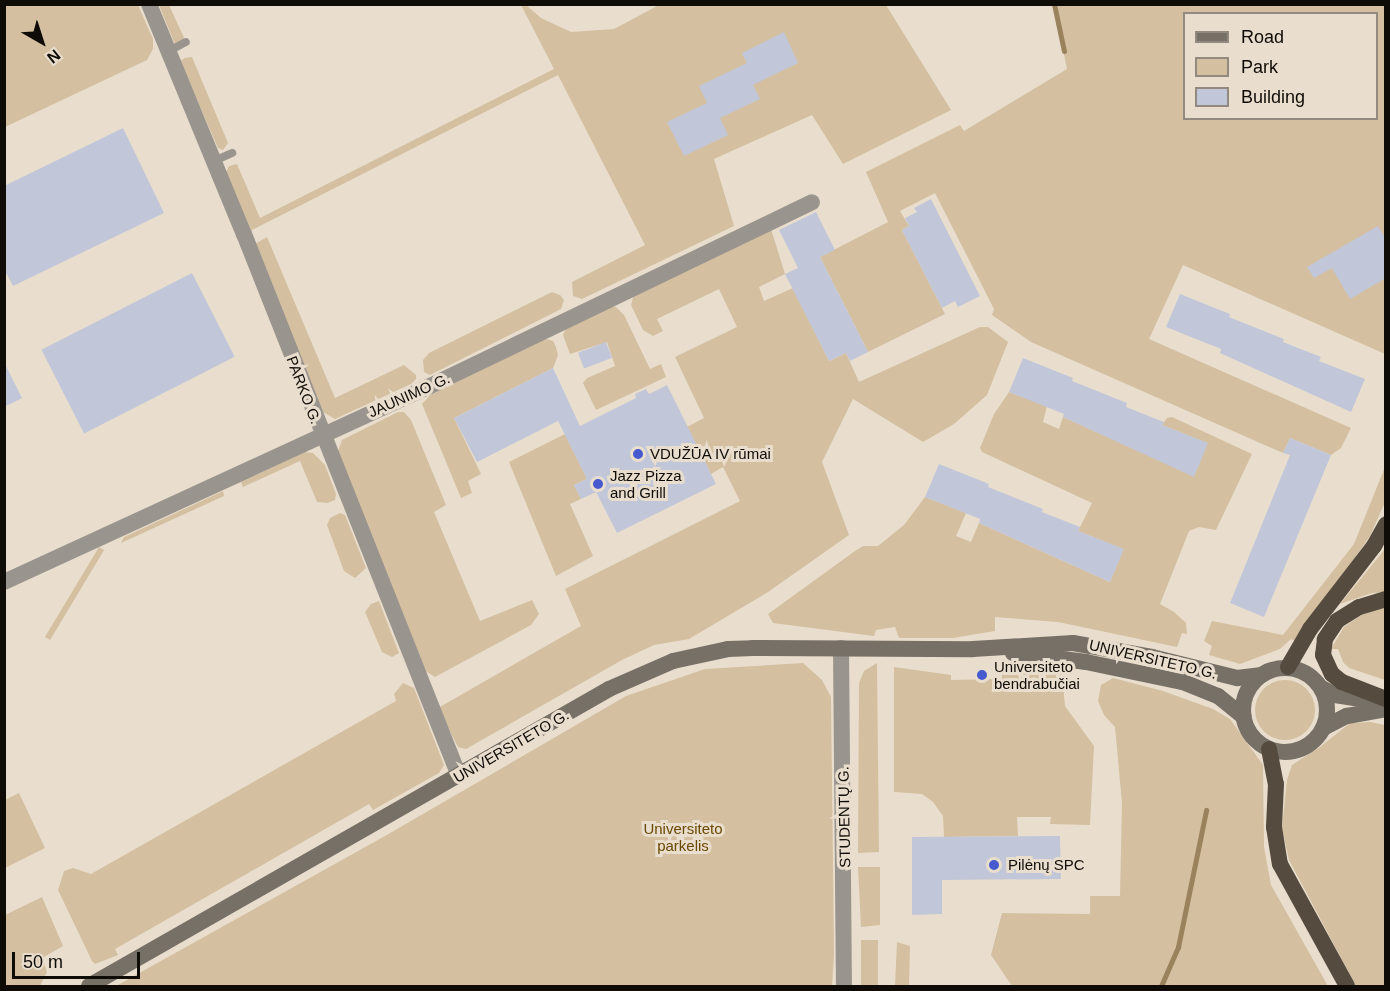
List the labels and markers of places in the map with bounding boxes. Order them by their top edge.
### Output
place label: VDUŽŪA IV rūmai [650,445,772,463]
marker: VDUŽŪA IV rūmai [631,447,645,461]
place label: Jazz Pizza and Grill [610,466,682,501]
marker: Jazz Pizza and Grill [591,477,605,491]
place label: Universiteto bendrabučiai [994,657,1080,692]
marker: Universiteto bendrabučiai [975,668,989,682]
marker: Pilėnų SPC [985,856,1003,874]
place label: Pilėnų SPC [1008,856,1085,874]

